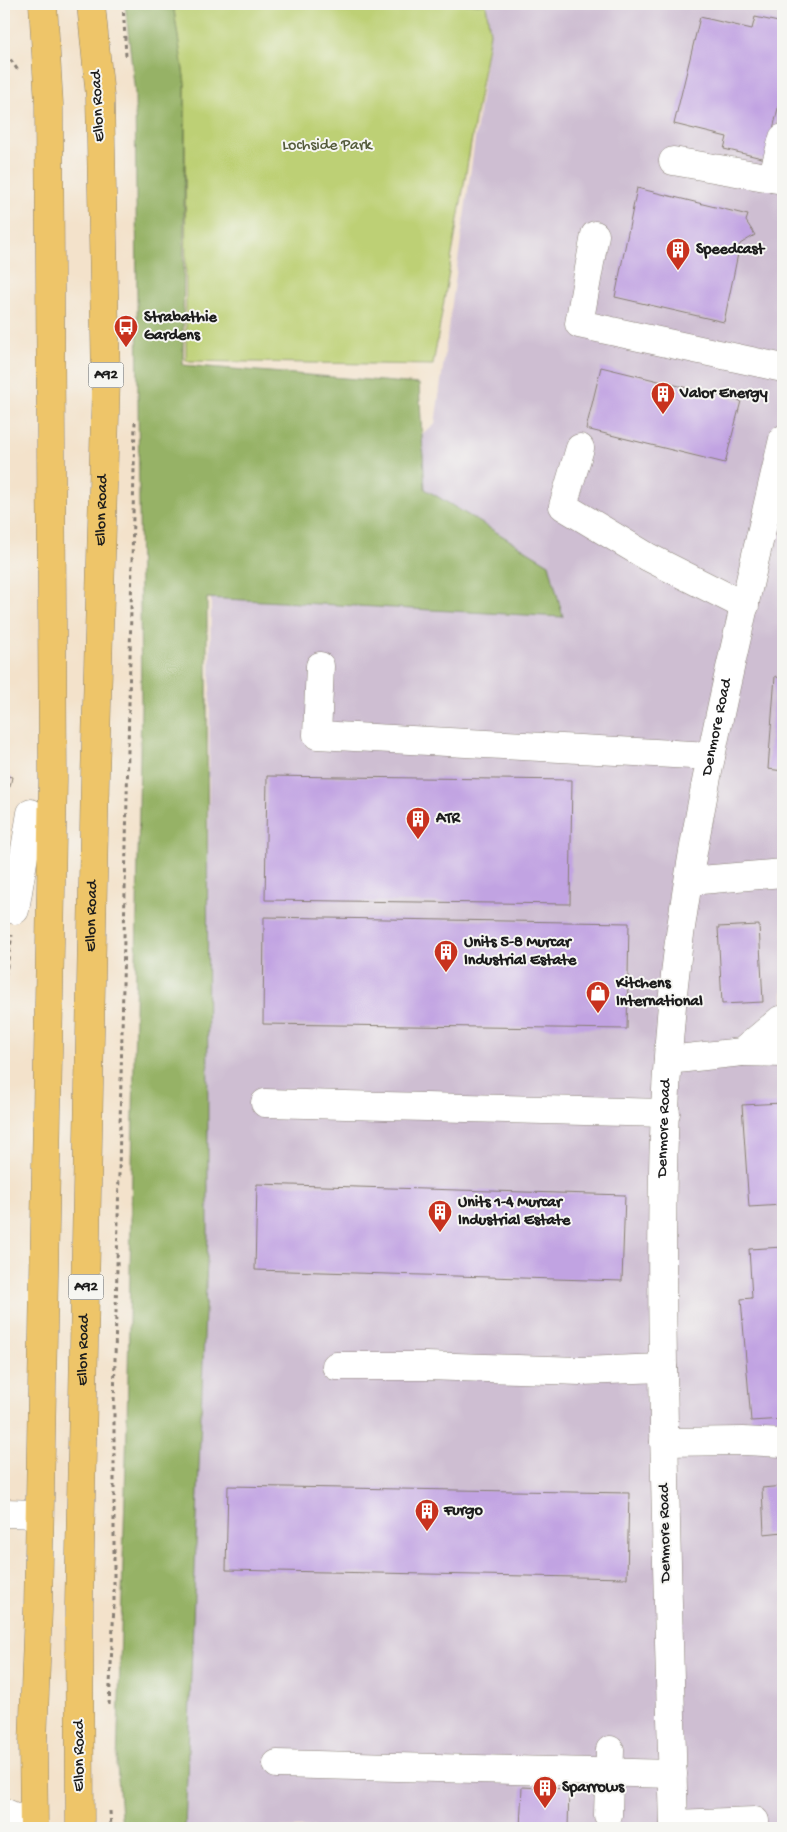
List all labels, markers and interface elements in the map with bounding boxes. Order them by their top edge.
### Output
street label: Ellon Road [88,68,110,142]
park label: Lochside Park [282,137,374,156]
building icon: Speedcast [665,237,691,271]
place label: Speedcast [696,241,765,260]
place label: Strabathie Gardens [144,309,217,346]
bus stop icon: Strabathie Gardens [113,314,139,348]
road number: A92 [88,362,124,388]
building icon: Valor Energy [650,381,676,415]
place label: Valor Energy [679,385,768,404]
street label: Ellon Road [92,473,113,546]
street label: Denmore Road [698,675,737,778]
building icon: ATR [405,806,431,840]
place label: ATR [435,810,462,829]
street label: Ellon Road [82,878,103,952]
place label: Units 5-8 Murcar Industrial Estate [464,934,577,971]
building icon: Units 5-8 Murcar Industrial Estate [433,939,459,973]
place label: Kitchens International [615,975,703,1012]
shop icon: Kitchens International [585,980,611,1014]
street label: Denmore Road [653,1077,676,1179]
place label: Units 1-4 Murcar Industrial Estate [458,1194,571,1231]
building icon: Units 1-4 Murcar Industrial Estate [427,1199,453,1233]
road number: A92 [68,1274,104,1300]
street label: Ellon Road [74,1312,94,1386]
street label: Denmore Road [656,1482,676,1583]
building icon: Furgo [414,1498,440,1532]
place label: Furgo [443,1502,483,1521]
street label: Ellon Road [71,1719,90,1792]
building icon: Sparrows [532,1775,558,1809]
place label: Sparrows [562,1779,625,1798]

